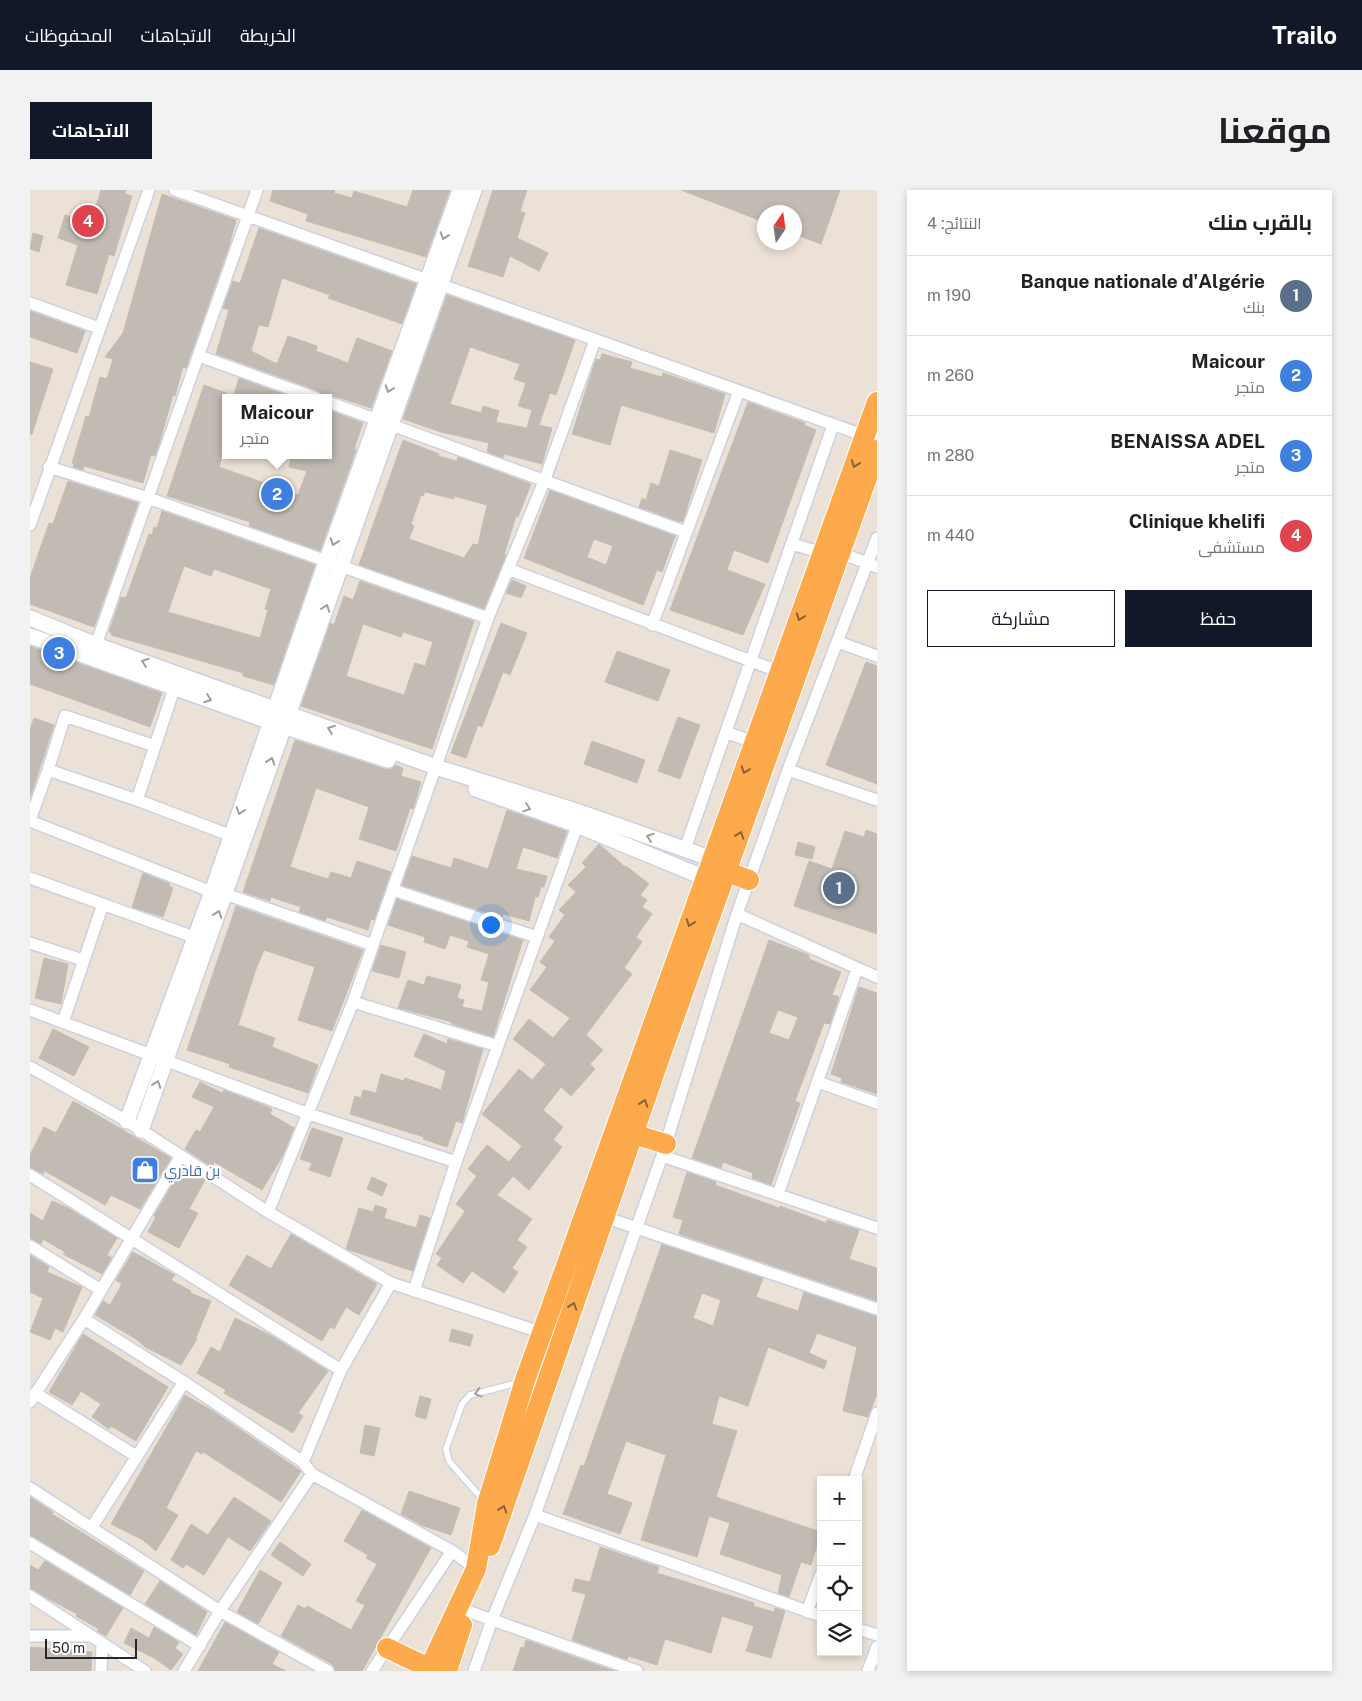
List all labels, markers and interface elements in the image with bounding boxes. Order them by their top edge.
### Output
text: Trailo [1272,21,1337,49]
text: المحفوظات [25,25,113,46]
text: الاتجاهات [141,25,212,46]
text: الخريطة [240,25,296,46]
button: الاتجاهات [30,102,152,159]
text: موقعنا [1218,110,1332,151]
pin: 4 [72,202,104,240]
north arrow [757,205,802,250]
text: بالقرب منك [1208,210,1312,235]
text: النتائج: 4 [927,214,982,233]
one-way arrow [439,231,449,240]
text: Banque nationale d'Algérie [1021,270,1265,292]
text: 190 m [927,286,971,305]
text: 1 [1293,286,1299,305]
text: بنك [1243,298,1265,317]
text: Maicour [1191,350,1265,372]
text: 260 m [927,366,974,385]
text: 2 [1291,366,1301,385]
text: متجر [1236,378,1265,397]
one-way arrow [385,384,395,393]
popup [222,394,332,459]
text: Maicour [240,401,314,423]
text: متجر [240,429,270,448]
text: BENAISSA ADEL [1110,430,1265,452]
text: 280 m [927,446,974,465]
text: 3 [1291,446,1301,465]
text: متجر [1236,458,1265,477]
one-way arrow [851,460,861,468]
pin: 2 [261,475,293,513]
text: Clinique khelifi [1129,510,1265,532]
text: 440 m [927,526,975,545]
text: 4 [1291,526,1301,545]
one-way arrow [330,537,340,546]
text: مستشفى [1198,538,1265,557]
button: مشاركة [927,590,1115,647]
button: حفظ [1125,590,1312,647]
one-way arrow [320,604,330,613]
one-way arrow [796,612,806,621]
pin: 3 [43,634,75,672]
one-way arrow [141,658,150,668]
one-way arrow [203,693,212,703]
one-way arrow [327,725,336,735]
one-way arrow [265,757,275,766]
one-way arrow [741,765,751,774]
one-way arrow [523,802,531,812]
one-way arrow [236,806,246,815]
one-way arrow [734,831,744,840]
one-way arrow [647,833,655,843]
pin: 1 [823,869,855,907]
one-way arrow [212,911,222,919]
your location [478,912,504,938]
one-way arrow [686,918,696,927]
one-way arrow [151,1080,161,1089]
one-way arrow [638,1099,648,1108]
shop icon: بن قادري [130,1155,160,1185]
place label: بن قادري [164,1162,220,1183]
one-way arrow [567,1302,577,1311]
one-way arrow [474,1387,483,1398]
map controls [817,1476,862,1656]
button: + [817,1476,862,1521]
one-way arrow [497,1506,507,1514]
button: − [817,1521,862,1566]
button: locate [817,1566,862,1611]
button: layers [817,1611,862,1656]
scale bar [45,1636,138,1659]
text: 50 m [52,1640,85,1656]

